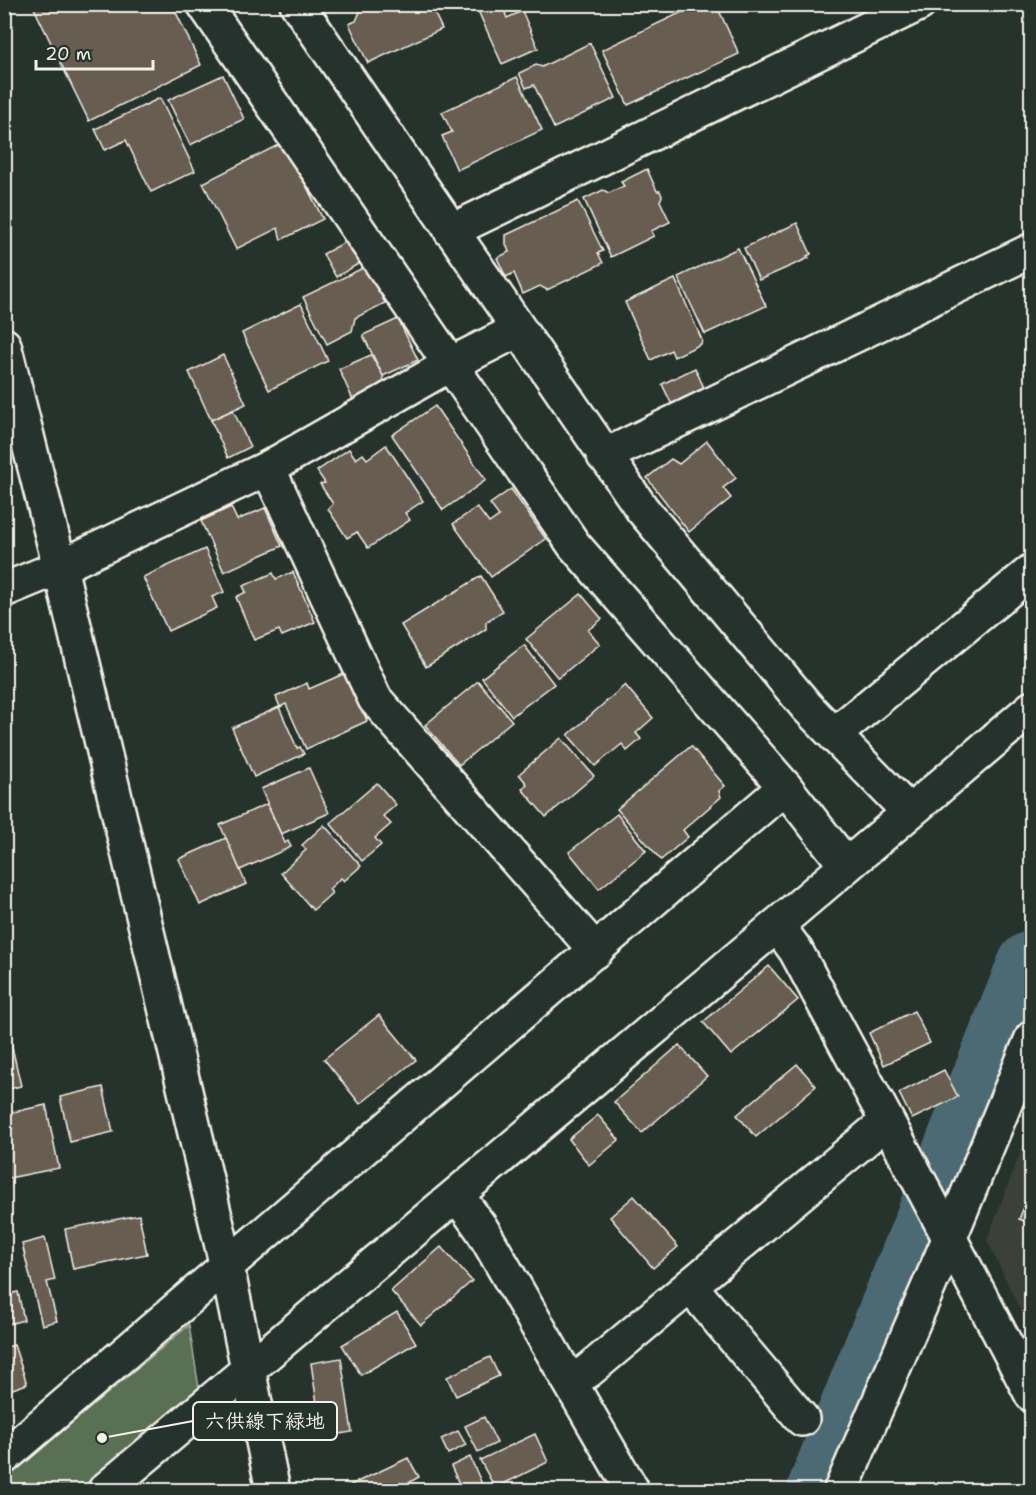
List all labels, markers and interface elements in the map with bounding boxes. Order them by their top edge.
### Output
scale bar [36,33,153,71]
text: 20 m [45,42,91,66]
callout: 六供線下緑地 [193,1402,337,1440]
text: 六供線下緑地 [205,1408,325,1434]

